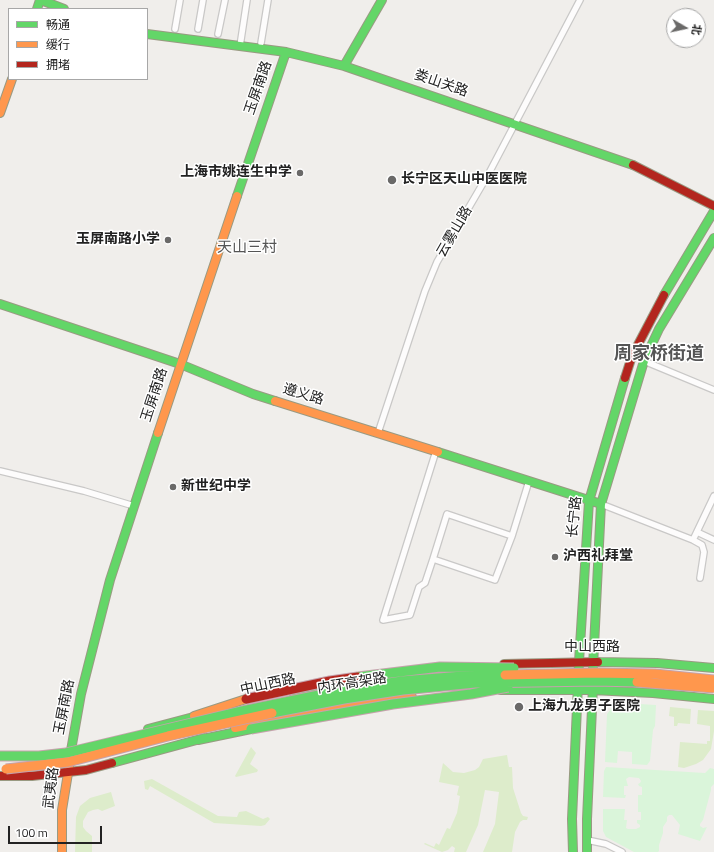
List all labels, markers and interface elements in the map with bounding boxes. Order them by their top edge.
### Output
legend [8,8,148,80]
north arrow [666,8,706,48]
text: 畅通 [46,15,70,34]
text: 北 [688,23,706,36]
text: 缓行 [46,35,70,54]
text: 拥堵 [46,55,70,74]
street label: 玉屏南路 [242,59,276,117]
street label: 娄山关路 [412,67,470,101]
place label: 上海市姚连生中学 [180,165,292,181]
marker: 上海市姚连生中学 [295,168,305,178]
place label: 长宁区天山中医医院 [401,172,527,188]
marker: 长宁区天山中医医院 [386,174,398,186]
street label: 云雾山路 [434,204,476,260]
place label: 玉屏南路小学 [76,232,160,248]
marker: 玉屏南路小学 [163,235,173,245]
district label: 天山三村 [217,239,277,257]
district label: 周家桥街道 [614,344,704,366]
street label: 玉屏南路 [138,366,172,424]
street label: 遵义路 [280,381,326,409]
place label: 新世纪中学 [181,479,251,495]
marker: 新世纪中学 [168,482,178,492]
street label: 长宁路 [564,495,586,539]
place label: 沪西礼拜堂 [563,549,633,565]
marker: 沪西礼拜堂 [550,552,560,562]
street label: 中山西路 [564,640,620,656]
street label: 内环高架路 [316,670,388,698]
street label: 中山西路 [239,671,297,699]
street label: 玉屏南路 [51,678,79,736]
place label: 上海九龙男子医院 [528,699,640,715]
marker: 上海九龙男子医院 [513,701,525,713]
street label: 武夷路 [41,766,63,810]
scale bar [10,818,104,844]
text: 100 m [15,823,48,842]

